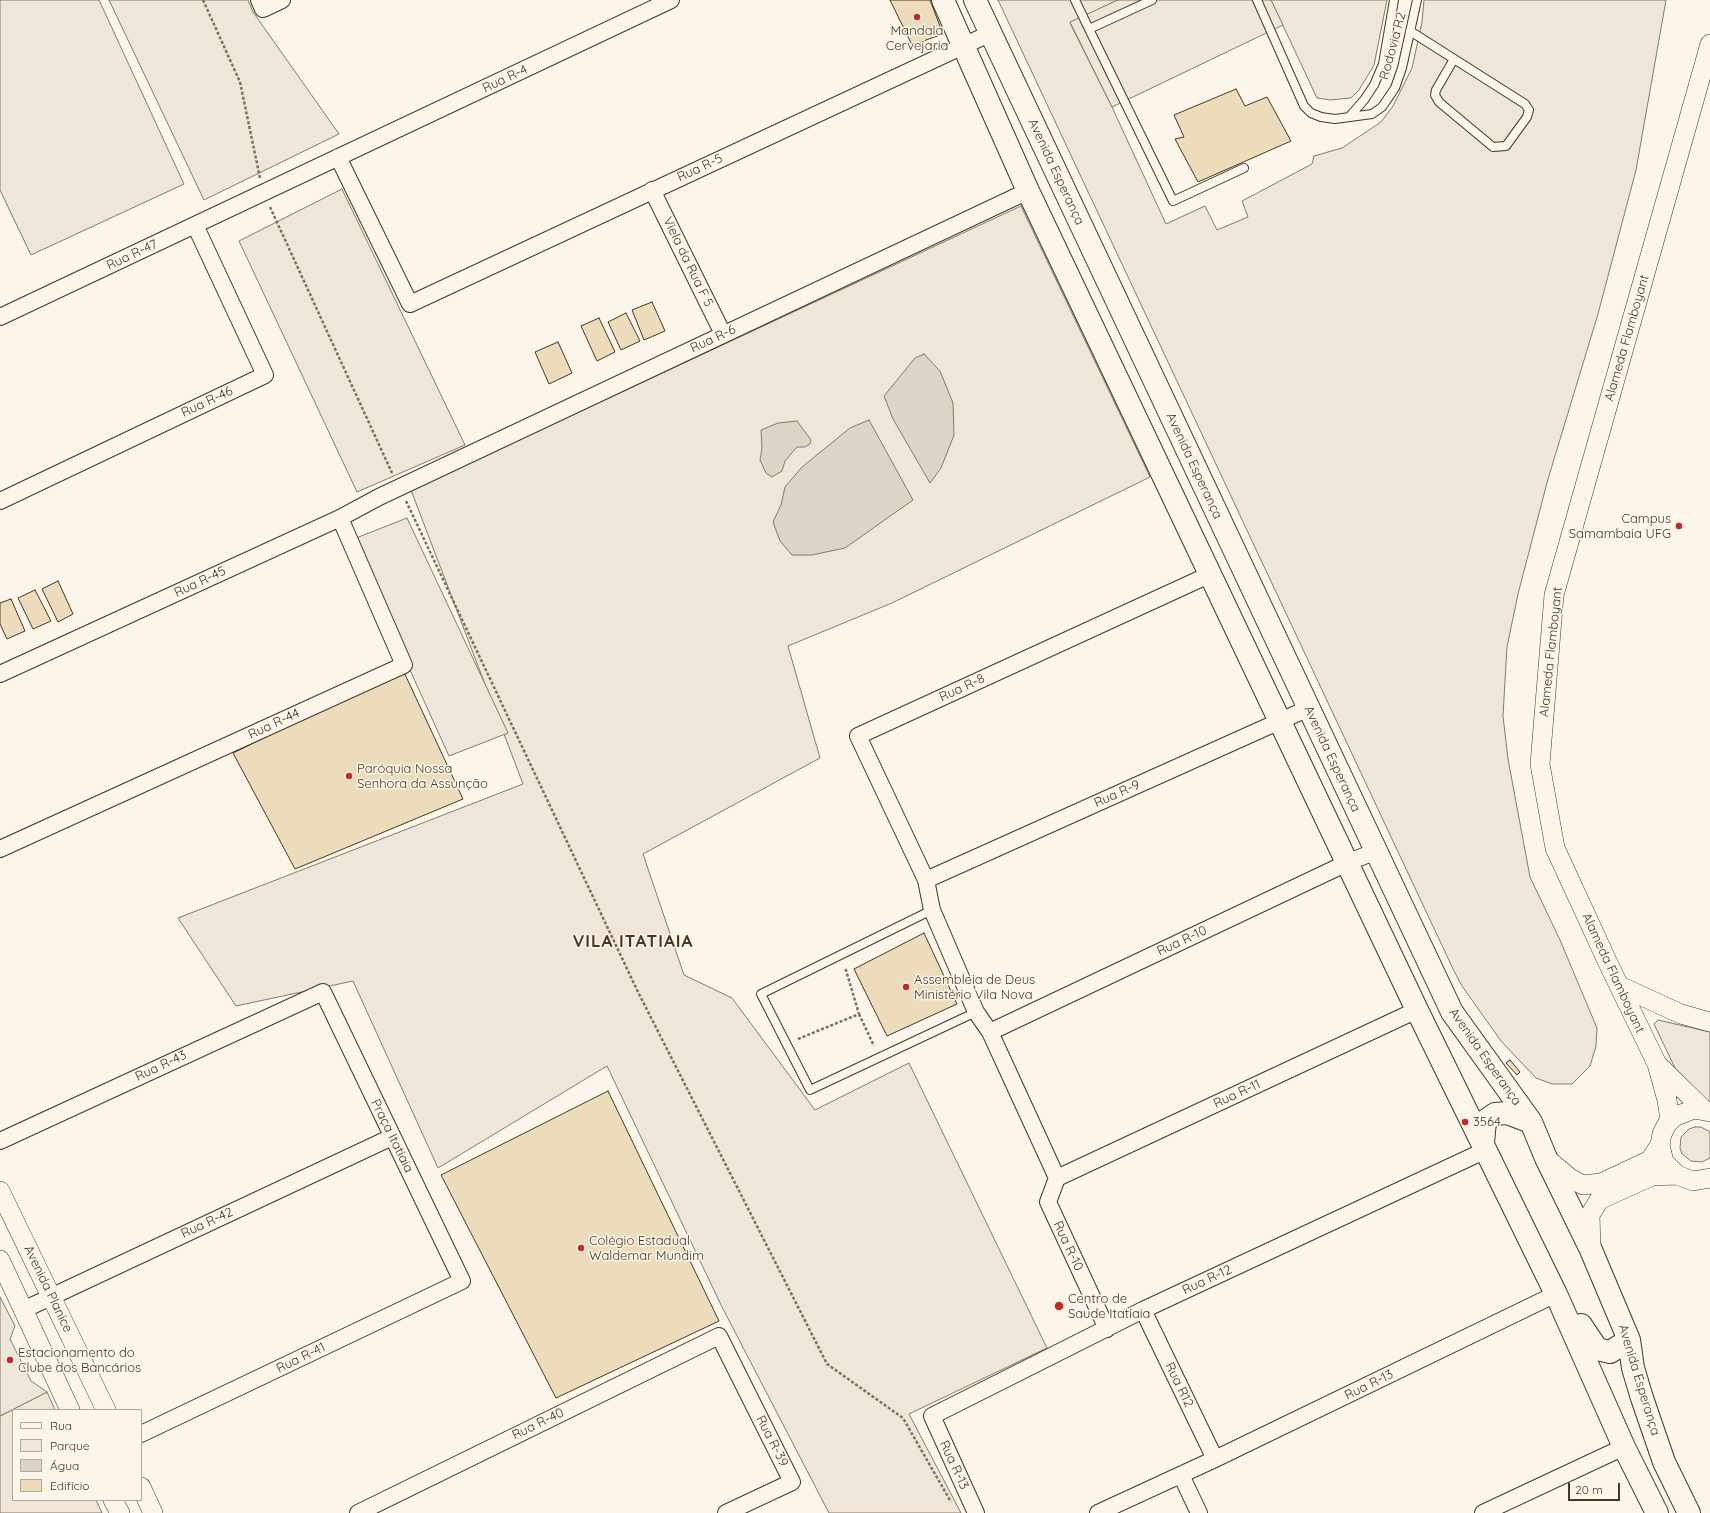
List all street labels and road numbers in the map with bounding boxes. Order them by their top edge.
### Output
street label: Rodovia R2 [1377,11,1409,81]
street label: Rua R-4 [480,62,530,96]
street label: Avenida Esperança [1025,116,1087,228]
street label: Rua R-5 [675,151,725,185]
street label: Viela da Rua F 5 [660,215,716,309]
street label: Rua R-47 [104,236,160,274]
street label: Alameda Flamboyant [1601,273,1653,403]
street label: Rua R-6 [688,322,738,356]
street label: Rua R-46 [179,383,235,421]
street label: Avenida Esperança [1163,410,1225,522]
street label: Rua R-45 [172,563,228,601]
street label: Alameda Flamboyant [1536,586,1566,718]
street label: Rua R-8 [937,671,987,705]
street label: Avenida Esperança [1301,703,1363,815]
street label: Rua R-44 [246,705,302,743]
street label: Rua R-9 [1092,777,1142,811]
street label: Alameda Flamboyant [1578,910,1648,1036]
street label: Rua R-10 [1155,923,1209,959]
street label: Avenida Esperança [1446,1005,1524,1109]
street label: Rua R-43 [133,1047,189,1085]
street label: Rua R-11 [1211,1076,1263,1112]
street label: Praça Itatiaia [367,1097,417,1175]
street label: Rua R-42 [179,1204,235,1242]
street label: Rua R-10 [1050,1219,1086,1273]
street label: Avenida Planice [20,1243,76,1335]
street label: Rua R-12 [1180,1262,1234,1298]
street label: Avenida Esperança [1615,1323,1663,1437]
street label: Rua R-41 [274,1339,328,1377]
street label: Rua R12 [1161,1360,1197,1410]
street label: Rua R-13 [1342,1367,1396,1403]
street label: Rua R-40 [510,1405,566,1443]
street label: Rua R-39 [753,1413,791,1469]
street label: Rua R-13 [936,1438,972,1492]

